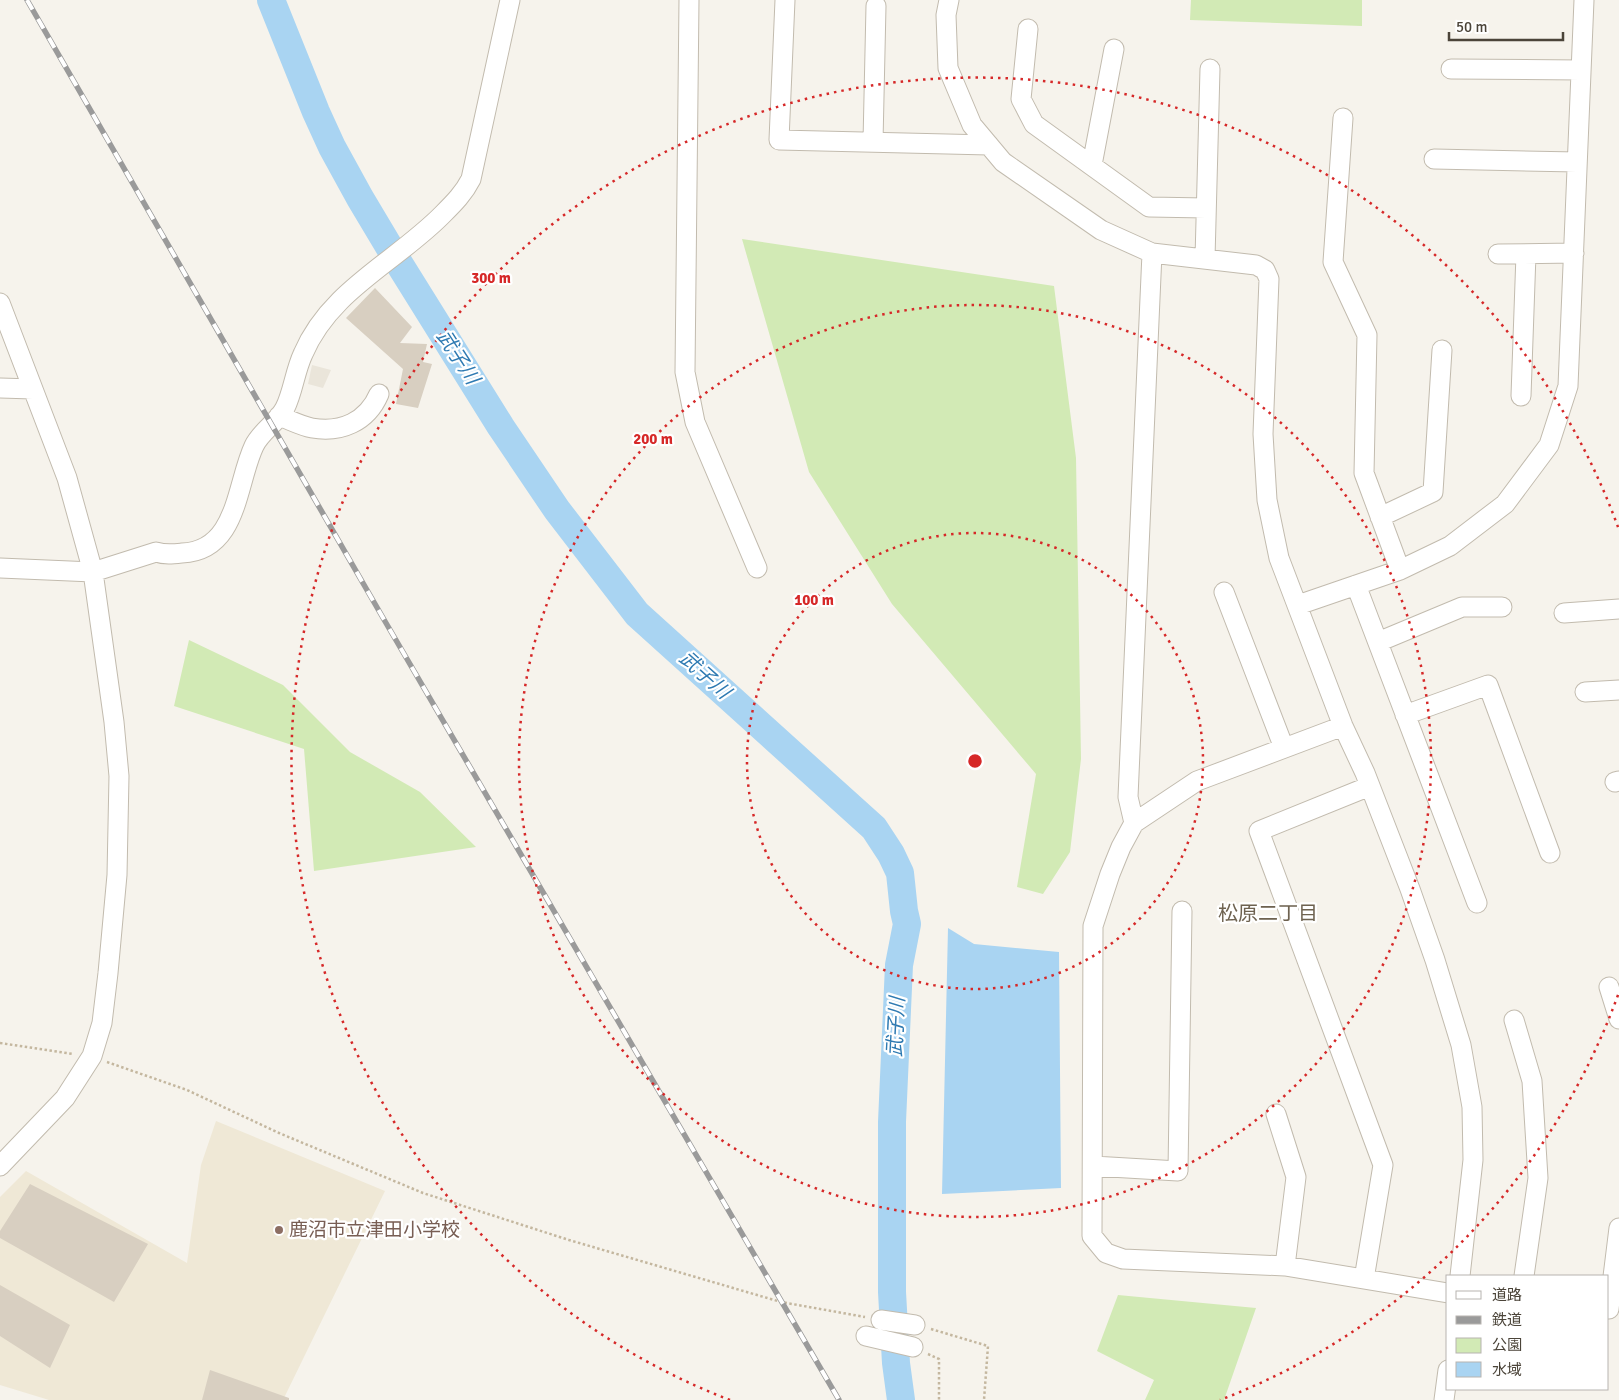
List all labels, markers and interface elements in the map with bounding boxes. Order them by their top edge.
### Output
scale bar [1449,10,1563,42]
text: 50 m [1456,18,1487,36]
text: 300 m [471,269,511,287]
water label: 武子川 [431,325,486,391]
text: 200 m [633,430,673,448]
text: 100 m [794,591,834,609]
water label: 武子川 [674,646,737,706]
centre of rings [966,752,984,770]
district label: 松原二丁目 [1218,901,1318,926]
water label: 武子川 [882,994,910,1058]
place label: 鹿沼市立津田小学校 [289,1218,460,1242]
marker: 鹿沼市立津田小学校 [273,1224,285,1236]
legend [1446,1275,1609,1390]
text: 道路 [1492,1286,1522,1304]
text: 鉄道 [1492,1311,1522,1329]
text: 公園 [1492,1336,1522,1354]
text: 水域 [1492,1361,1522,1379]

